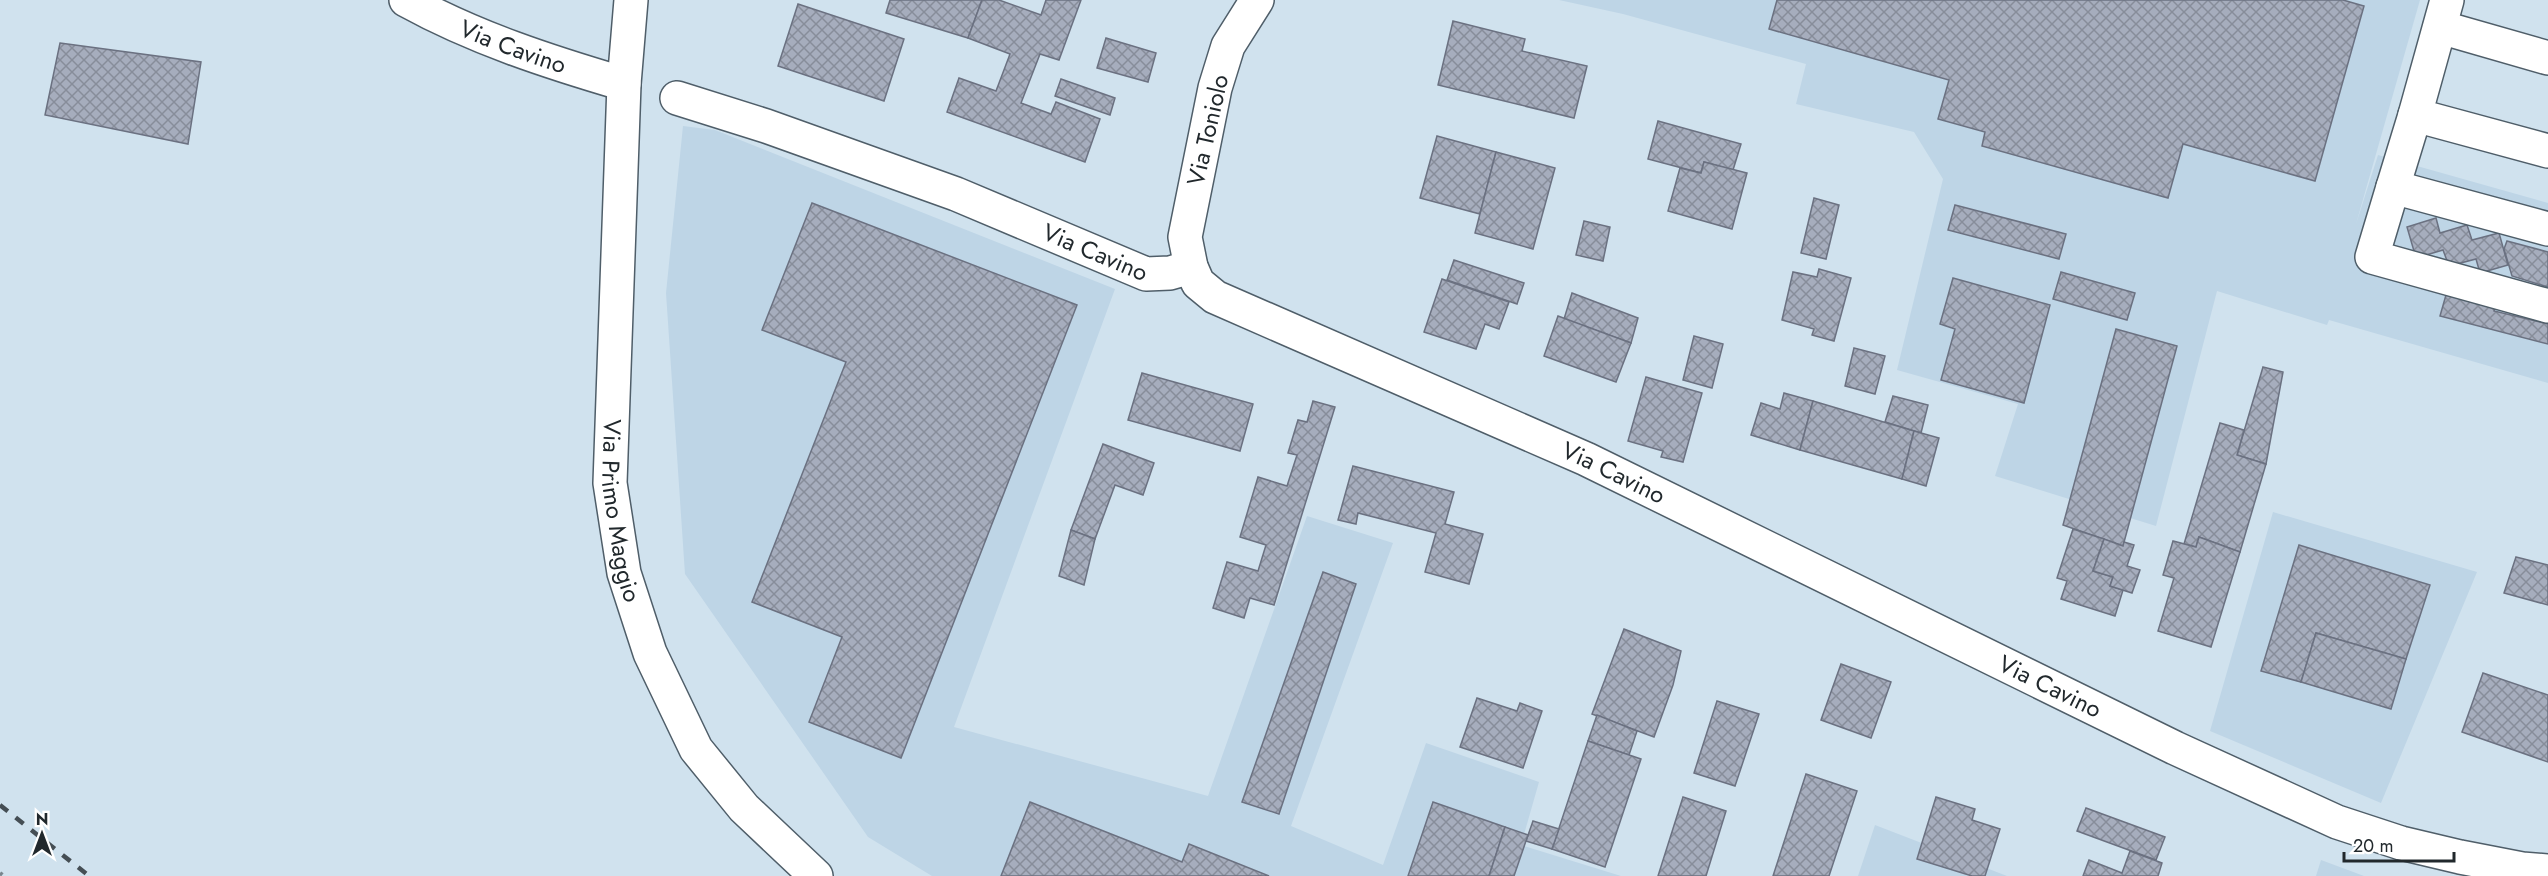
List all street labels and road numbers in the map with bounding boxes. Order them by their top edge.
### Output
street label: Via Cavino [454,11,571,82]
street label: Via Toniolo [1178,71,1237,189]
street label: Via Cavino [1037,214,1153,290]
street label: Via Primo Maggio [593,419,650,607]
street label: Via Cavino [1556,433,1671,512]
street label: Via Cavino [1992,646,2108,726]

